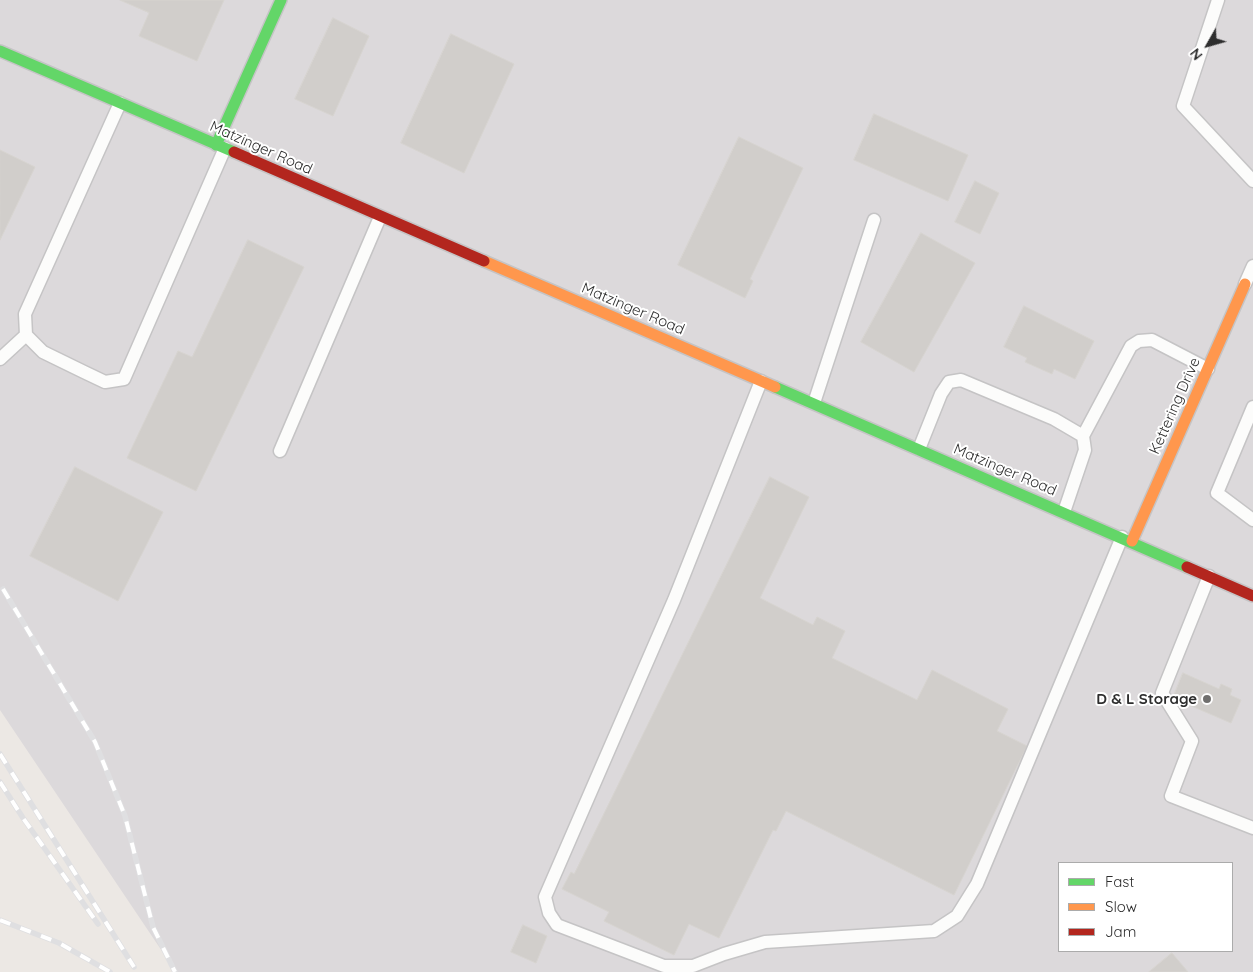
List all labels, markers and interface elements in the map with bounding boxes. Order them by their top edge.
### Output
north arrow [1183,20,1233,70]
text: N [1186,45,1206,64]
street label: Matzinger Road [207,117,315,179]
street label: Matzinger Road [579,279,687,339]
street label: Kettering Drive [1146,355,1204,457]
street label: Matzinger Road [951,440,1059,500]
place label: D & L Storage [1096,690,1197,708]
marker: D & L Storage [1201,693,1213,705]
legend [1058,862,1233,952]
text: Fast [1105,872,1134,891]
text: Slow [1105,897,1137,916]
text: Jam [1105,922,1136,941]

